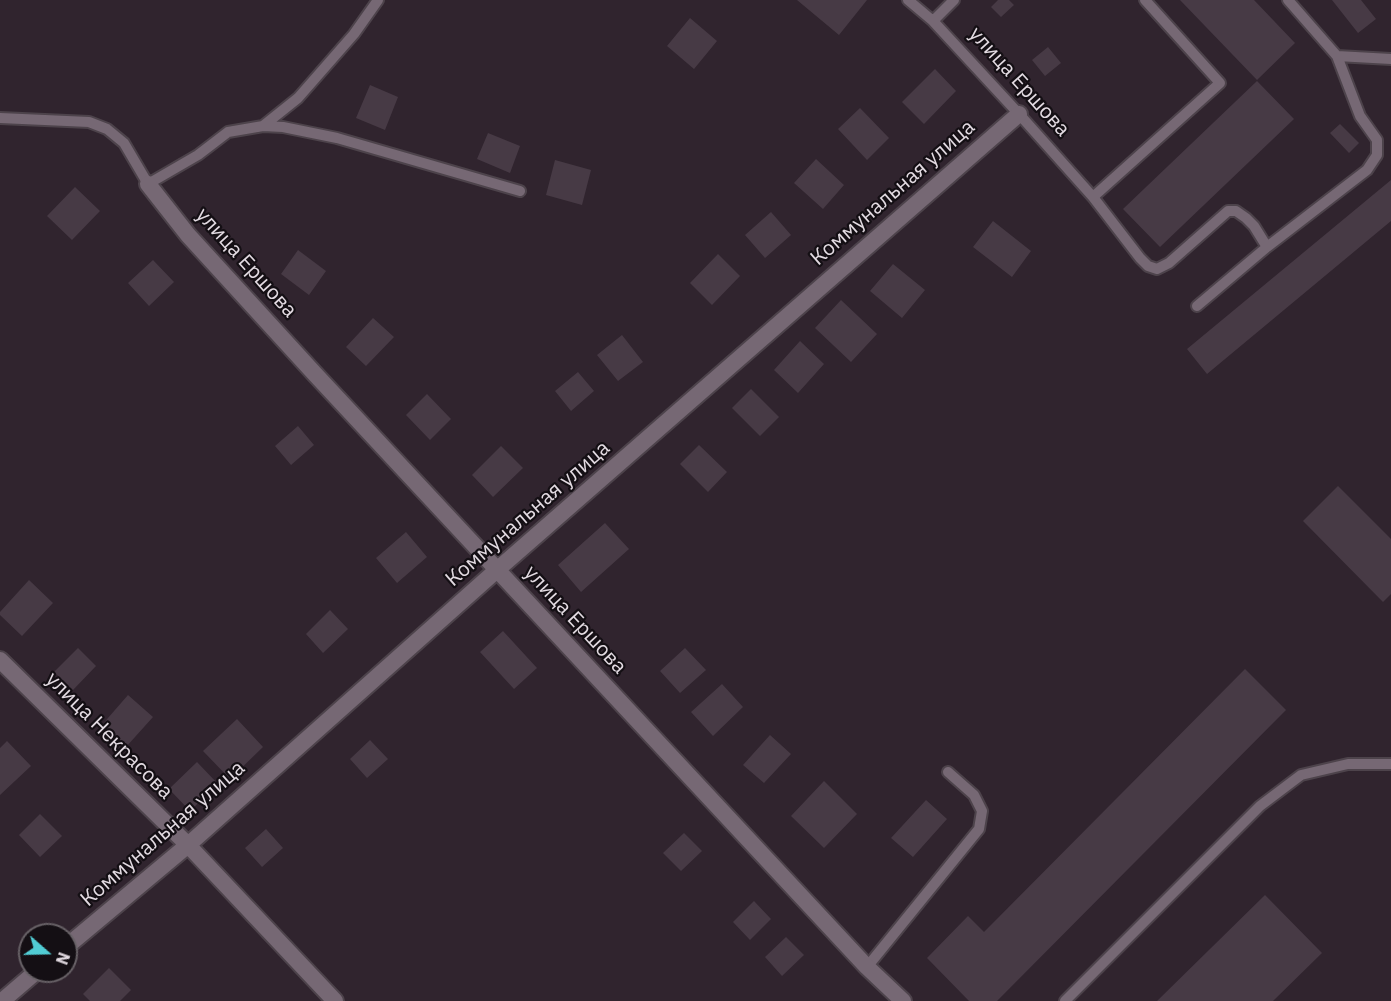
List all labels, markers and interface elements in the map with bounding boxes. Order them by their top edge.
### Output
street label: улица Ершова [963,22,1075,142]
street label: Коммунальная улица [806,115,980,271]
street label: улица Ершова [190,203,302,323]
street label: Коммунальная улица [441,436,615,592]
street label: улица Ершова [518,561,632,679]
street label: улица Некрасова [40,667,178,805]
street label: Коммунальная улица [76,756,250,912]
north arrow [18,923,78,983]
text: N [52,950,74,967]

